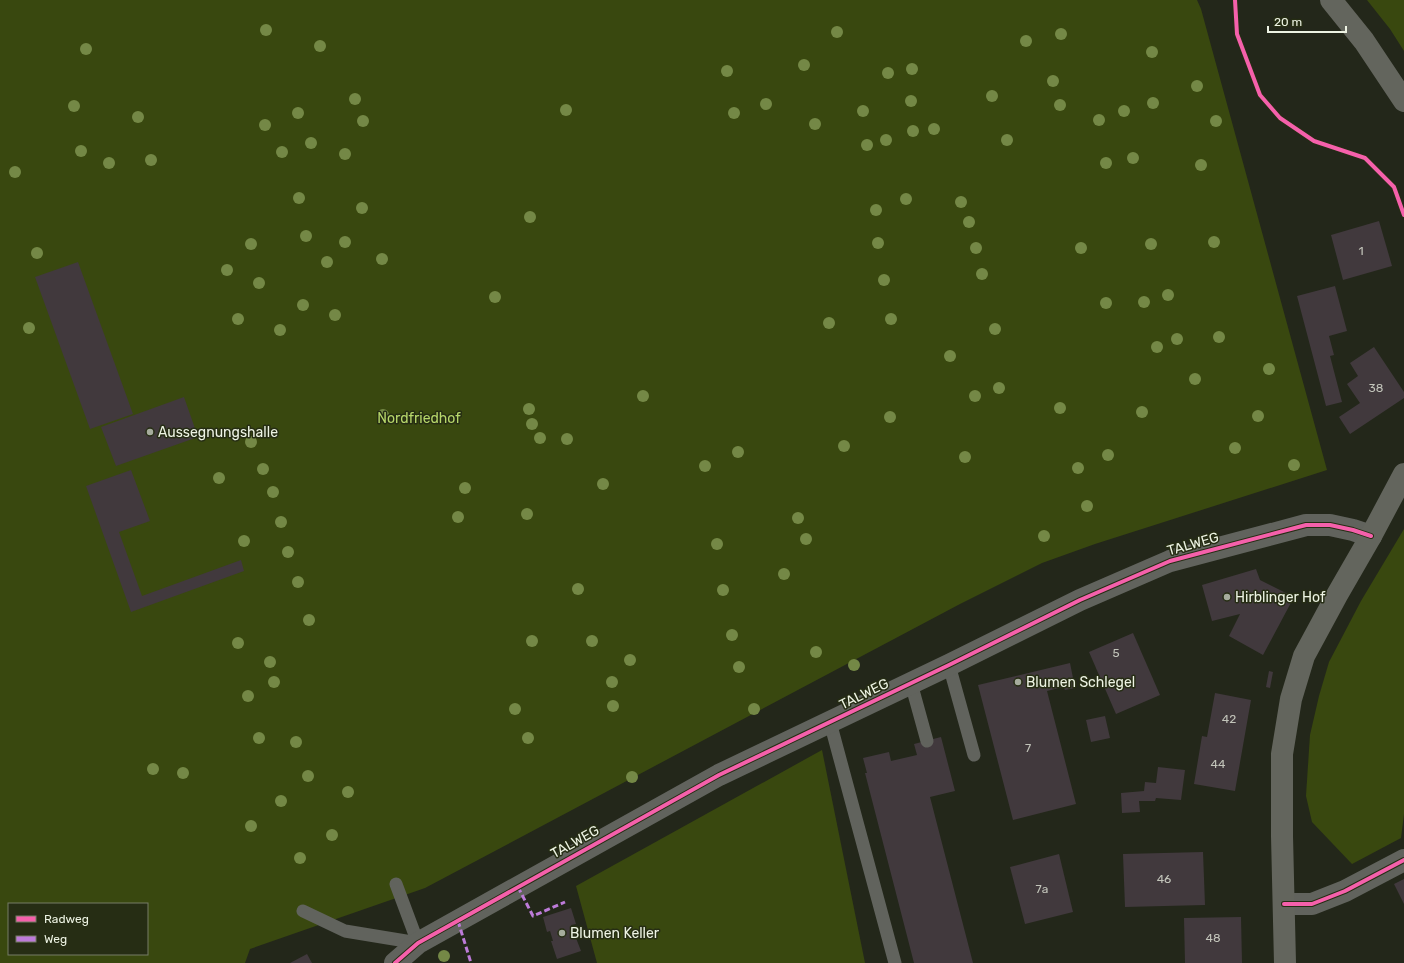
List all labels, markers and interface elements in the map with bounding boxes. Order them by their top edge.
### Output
scale bar [1268,8,1346,34]
text: 20 m [1274,15,1302,29]
house number: 1 [1358,244,1364,258]
house number: 38 [1369,381,1383,395]
park label: Nordfriedhof [377,410,461,427]
place label: Aussegnungshalle [158,424,278,441]
marker: Aussegnungshalle [145,427,155,437]
street label: TALWEG [1165,529,1221,559]
place label: Hirblinger Hof [1235,589,1326,606]
marker: Hirblinger Hof [1222,592,1232,602]
house number: 5 [1112,646,1120,660]
place label: Blumen Schlegel [1026,674,1135,691]
street label: TALWEG [837,675,891,713]
marker: Blumen Schlegel [1013,677,1023,687]
house number: 42 [1222,712,1236,726]
house number: 7 [1025,741,1031,755]
house number: 44 [1211,757,1226,771]
street label: TALWEG [548,822,602,862]
house number: 46 [1157,872,1171,886]
house number: 7a [1036,882,1048,896]
legend [8,903,148,955]
text: Radweg [44,912,89,926]
place label: Blumen Keller [570,925,660,942]
marker: Blumen Keller [557,928,567,938]
house number: 48 [1205,931,1221,945]
text: Weg [44,932,67,946]

